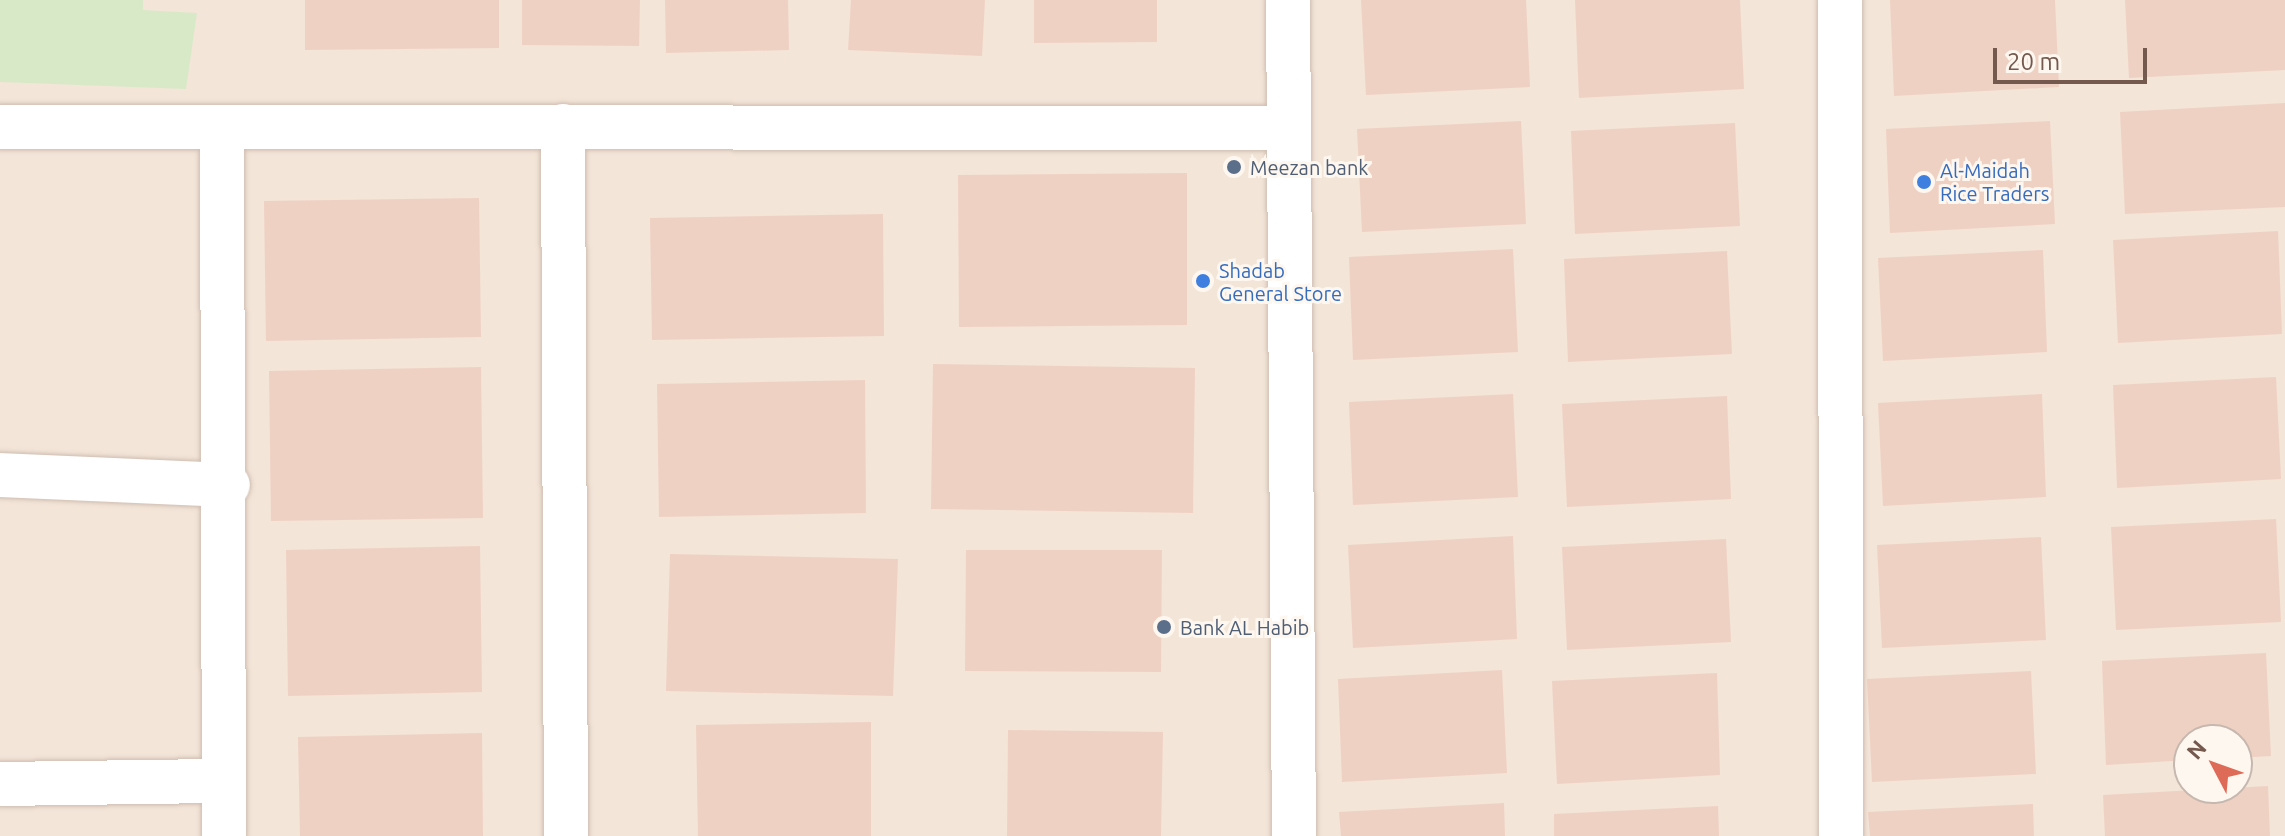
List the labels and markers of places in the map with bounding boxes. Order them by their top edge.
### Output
place label: Meezan bank [1250,155,1368,179]
marker: Meezan bank [1225,158,1243,176]
place label: Al-Maidah Rice Traders [1940,158,2049,205]
marker: Al-Maidah Rice Traders [1915,173,1933,191]
place label: Shadab General Store [1219,258,1342,305]
marker: Shadab General Store [1194,272,1212,290]
place label: Bank AL Habib [1180,615,1309,639]
marker: Bank AL Habib [1155,618,1173,636]

